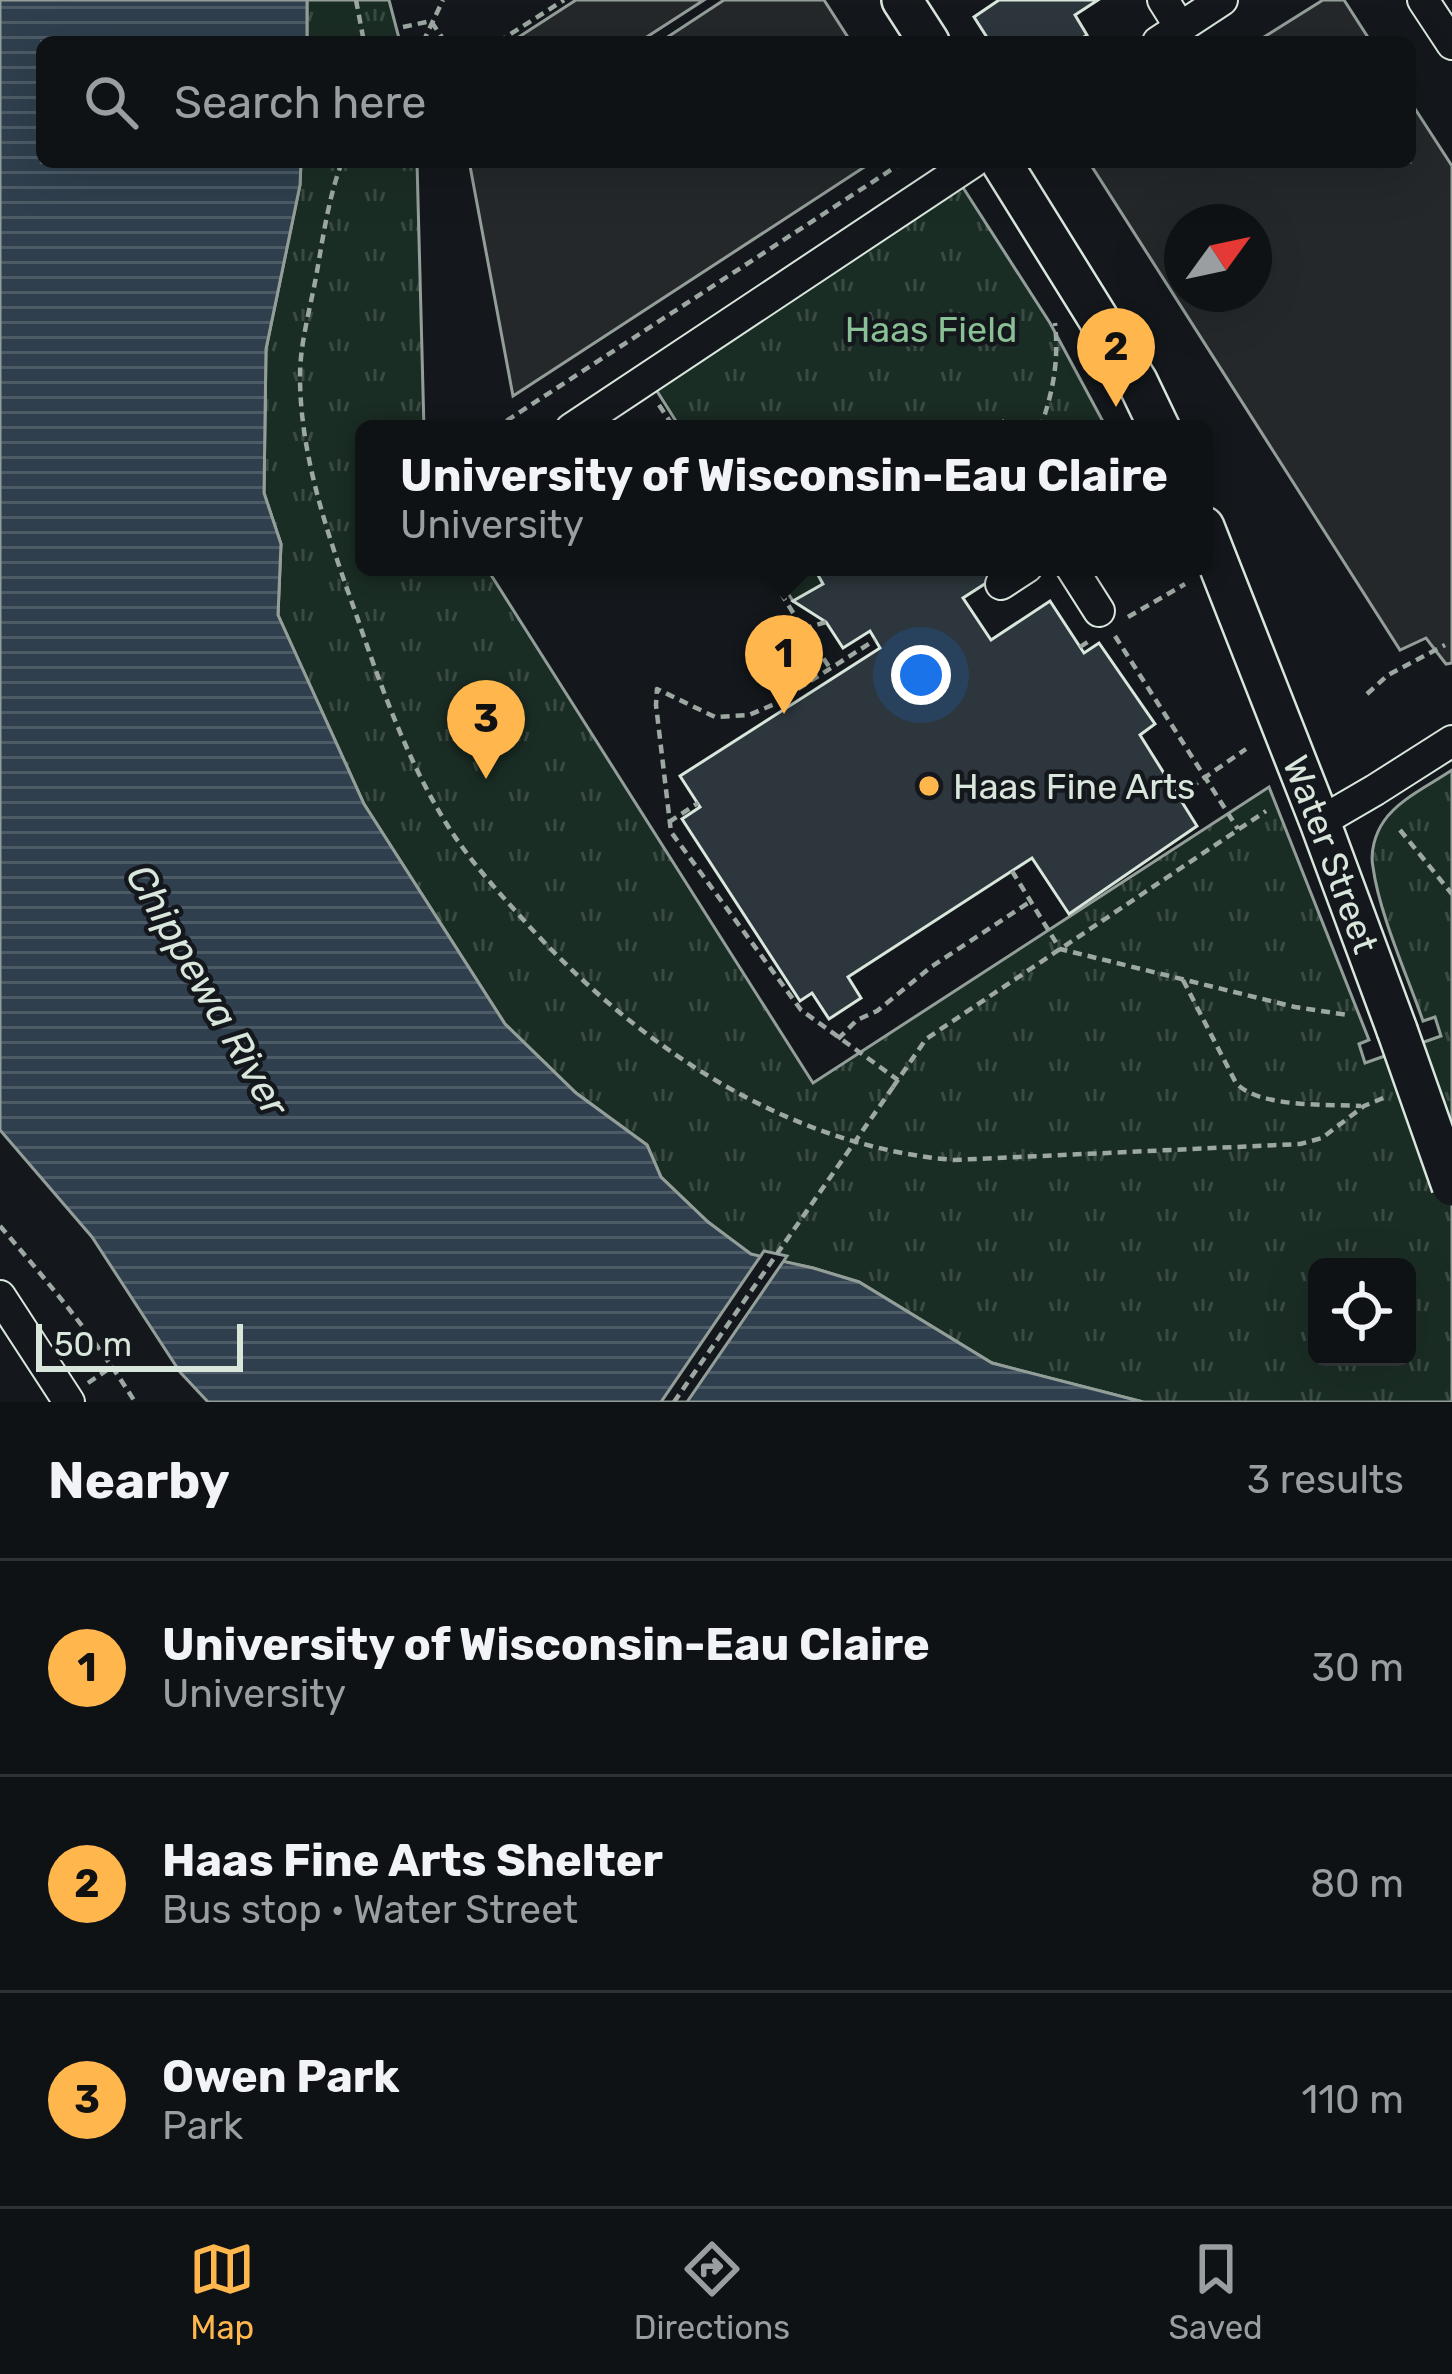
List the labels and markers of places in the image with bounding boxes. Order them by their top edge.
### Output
pin: 2 [1077,308,1155,407]
pin: 1 [745,615,823,714]
pin: 3 [447,680,525,779]
place label: Haas Fine Arts [953,765,1195,808]
marker: Haas Fine Arts [916,773,942,799]

